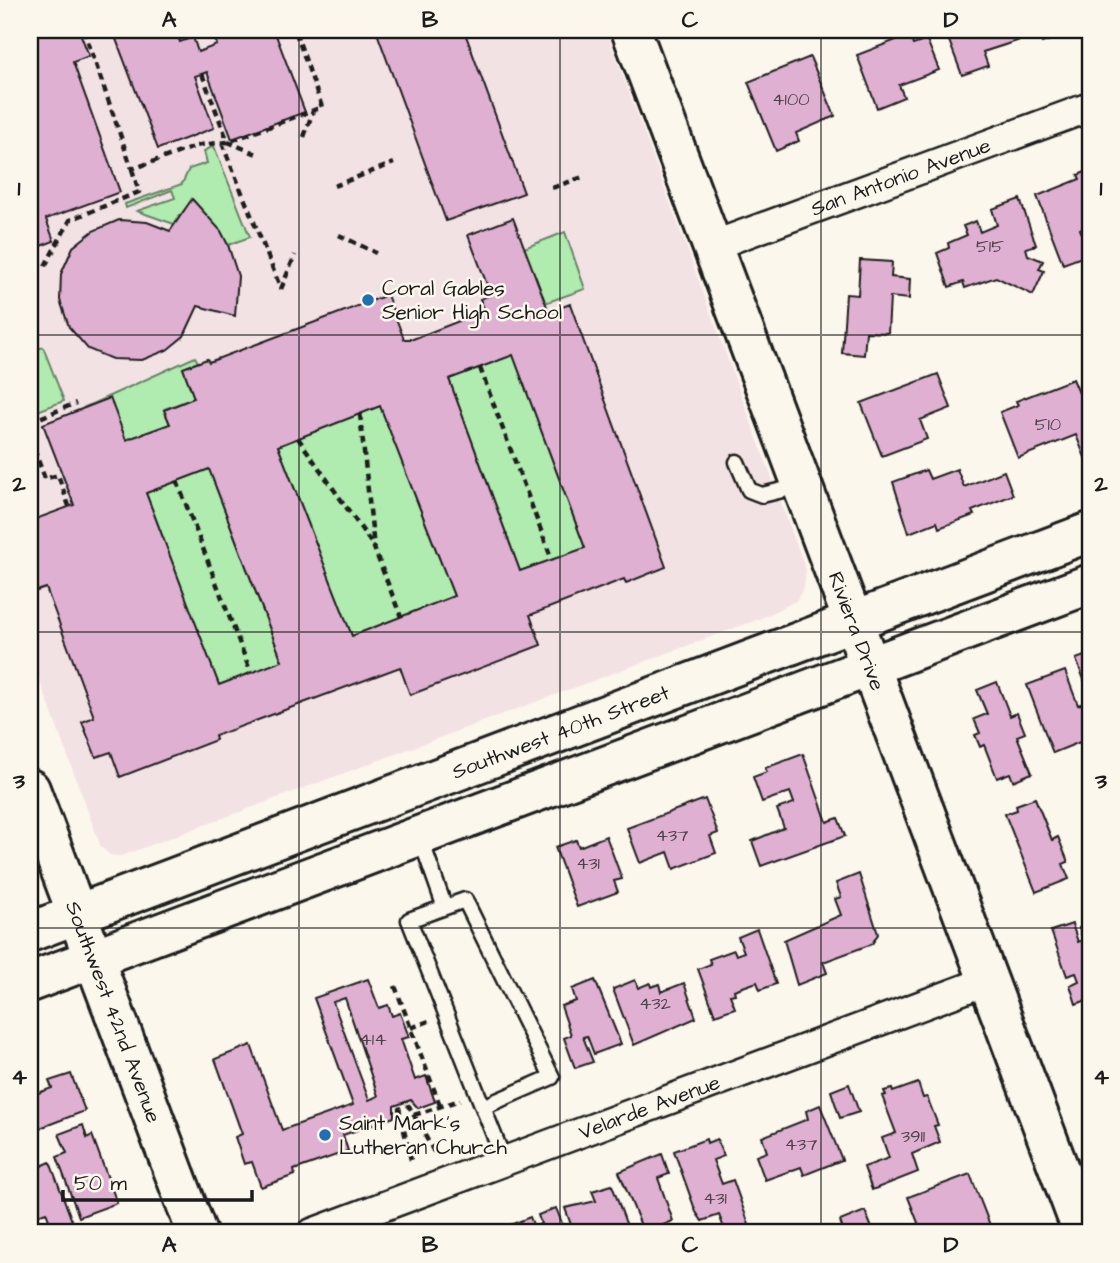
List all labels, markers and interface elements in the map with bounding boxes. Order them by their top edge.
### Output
text: A [162,4,177,36]
text: B [422,4,439,36]
text: C [682,4,699,36]
text: D [944,4,959,36]
house number: 4100 [772,87,810,112]
street label: San Antonio Avenue [807,130,995,223]
text: 1 [18,172,21,204]
text: 1 [1100,172,1103,204]
house number: 515 [976,234,1004,259]
place label: Coral Gables Senior High School [382,274,562,329]
marker: Coral Gables Senior High School [360,292,376,308]
house number: 510 [1035,412,1061,437]
text: 2 [11,468,26,500]
text: 2 [1093,468,1108,500]
street label: Riviera Drive [821,567,892,695]
street label: Southwest 40th Street [448,677,674,786]
text: 3 [12,765,25,797]
text: 3 [1094,765,1107,797]
house number: 437 [656,823,688,848]
house number: 431 [576,851,600,876]
street label: Southwest 42nd Avenue [59,897,169,1127]
house number: 432 [639,991,672,1016]
house number: 414 [360,1027,386,1052]
text: 4 [11,1061,27,1093]
text: 4 [1093,1061,1109,1093]
street label: Velarde Avenue [574,1067,724,1147]
place label: Saint Mark's Lutheran Church [339,1109,507,1162]
house number: 3911 [901,1124,925,1149]
marker: Saint Mark's Lutheran Church [317,1127,333,1143]
house number: 437 [785,1132,817,1157]
scale bar [63,1158,252,1202]
text: 50 m [74,1169,128,1198]
house number: 431 [703,1186,727,1211]
text: A [162,1229,177,1261]
text: B [422,1229,439,1261]
text: C [682,1229,699,1261]
text: D [944,1229,959,1261]

